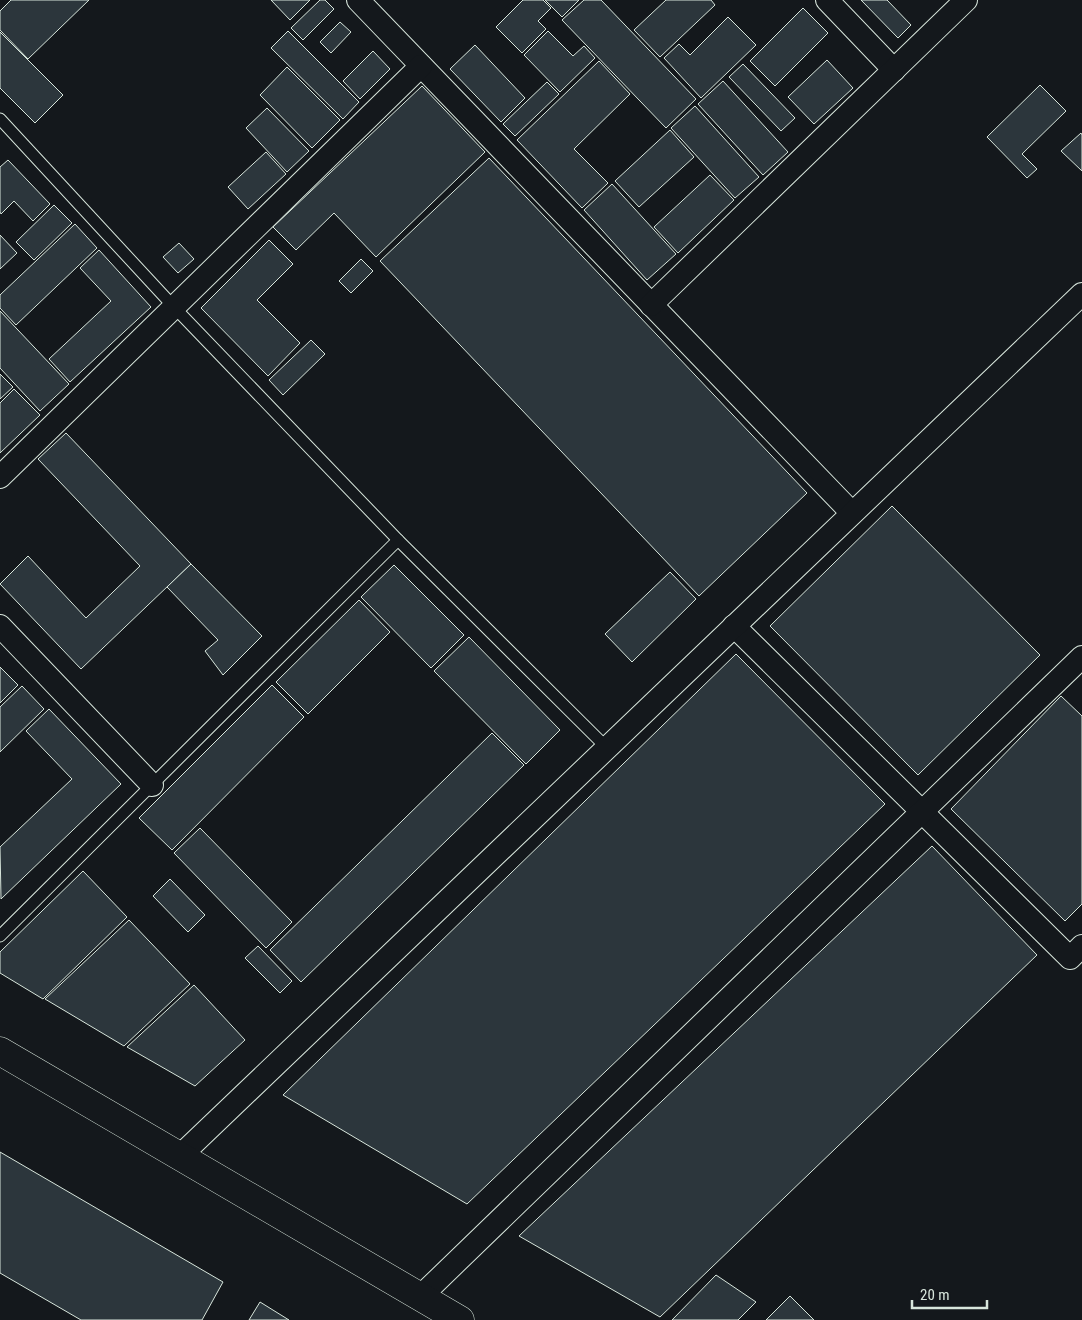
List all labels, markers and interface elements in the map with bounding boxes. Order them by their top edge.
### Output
scale bar [912,1278,987,1310]
text: 20 m [920,1286,950,1304]

